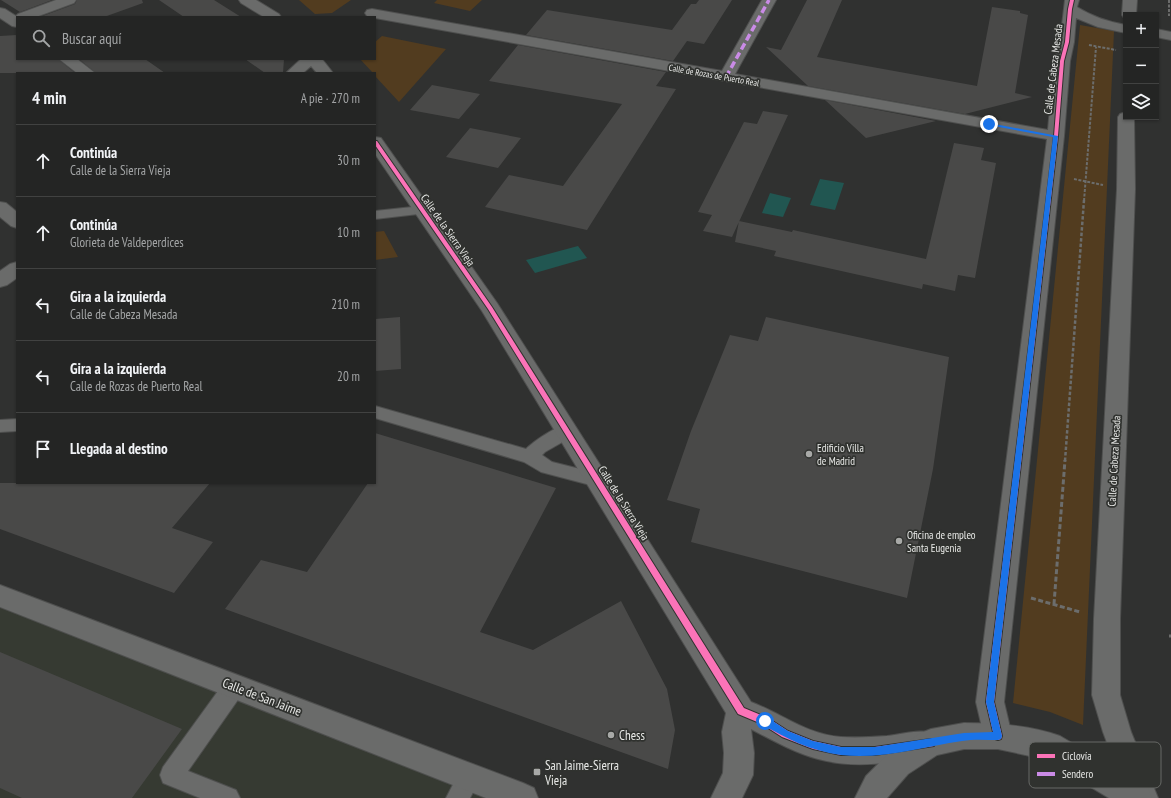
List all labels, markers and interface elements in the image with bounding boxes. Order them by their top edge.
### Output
map controls [1123,12,1159,120]
button: + [1123,12,1159,48]
search box [16,16,376,60]
street label: Calle de Cabeza Mesada [1041,23,1065,115]
icon: search [30,27,52,49]
text: Buscar aquí [62,29,122,48]
button: − [1123,48,1159,84]
street label: Calle de Rozas de Puerto Real [668,62,761,89]
button: layers [1123,84,1159,120]
text: 4 min [32,87,66,109]
text: A pie · 270 m [301,90,360,107]
route end [980,115,998,133]
text: Continúa [70,143,117,162]
icon: ahead [32,150,54,172]
text: 30 m [337,152,360,169]
text: Calle de la Sierra Vieja [70,162,171,179]
street label: Calle de la Sierra Vieja [418,191,478,269]
text: Continúa [70,215,117,234]
icon: ahead [32,222,54,244]
text: 10 m [337,224,360,241]
text: Glorieta de Valdeperdices [70,234,184,251]
text: Gira a la izquierda [70,287,166,306]
icon: left [32,294,54,316]
text: 210 m [331,296,360,313]
text: Calle de Cabeza Mesada [70,306,178,323]
text: Gira a la izquierda [70,359,166,378]
icon: left [32,366,54,388]
text: 20 m [337,368,360,385]
text: Calle de Rozas de Puerto Real [70,378,202,395]
street label: Calle de Cabeza Mesada [1105,415,1123,507]
icon: arrive [32,438,54,460]
text: Llegada al destino [70,439,168,458]
place label: Edificio Villa de Madrid [817,441,864,468]
marker: Edificio Villa de Madrid [804,449,814,459]
street label: Calle de la Sierra Vieja [596,463,652,543]
place label: Oficina de empleo Santa Eugenia [907,528,976,555]
marker: Oficina de empleo Santa Eugenia [894,536,904,546]
street label: Calle de San Jaime [220,674,304,720]
route start [756,712,774,730]
place label: Chess [619,727,645,744]
marker: Chess [606,730,616,740]
legend [1029,742,1161,788]
text: Ciclovía [1062,749,1092,763]
place label: San Jaime-Sierra Vieja [544,757,619,789]
marker: San Jaime-Sierra Vieja [532,767,542,777]
text: Sendero [1062,767,1093,781]

